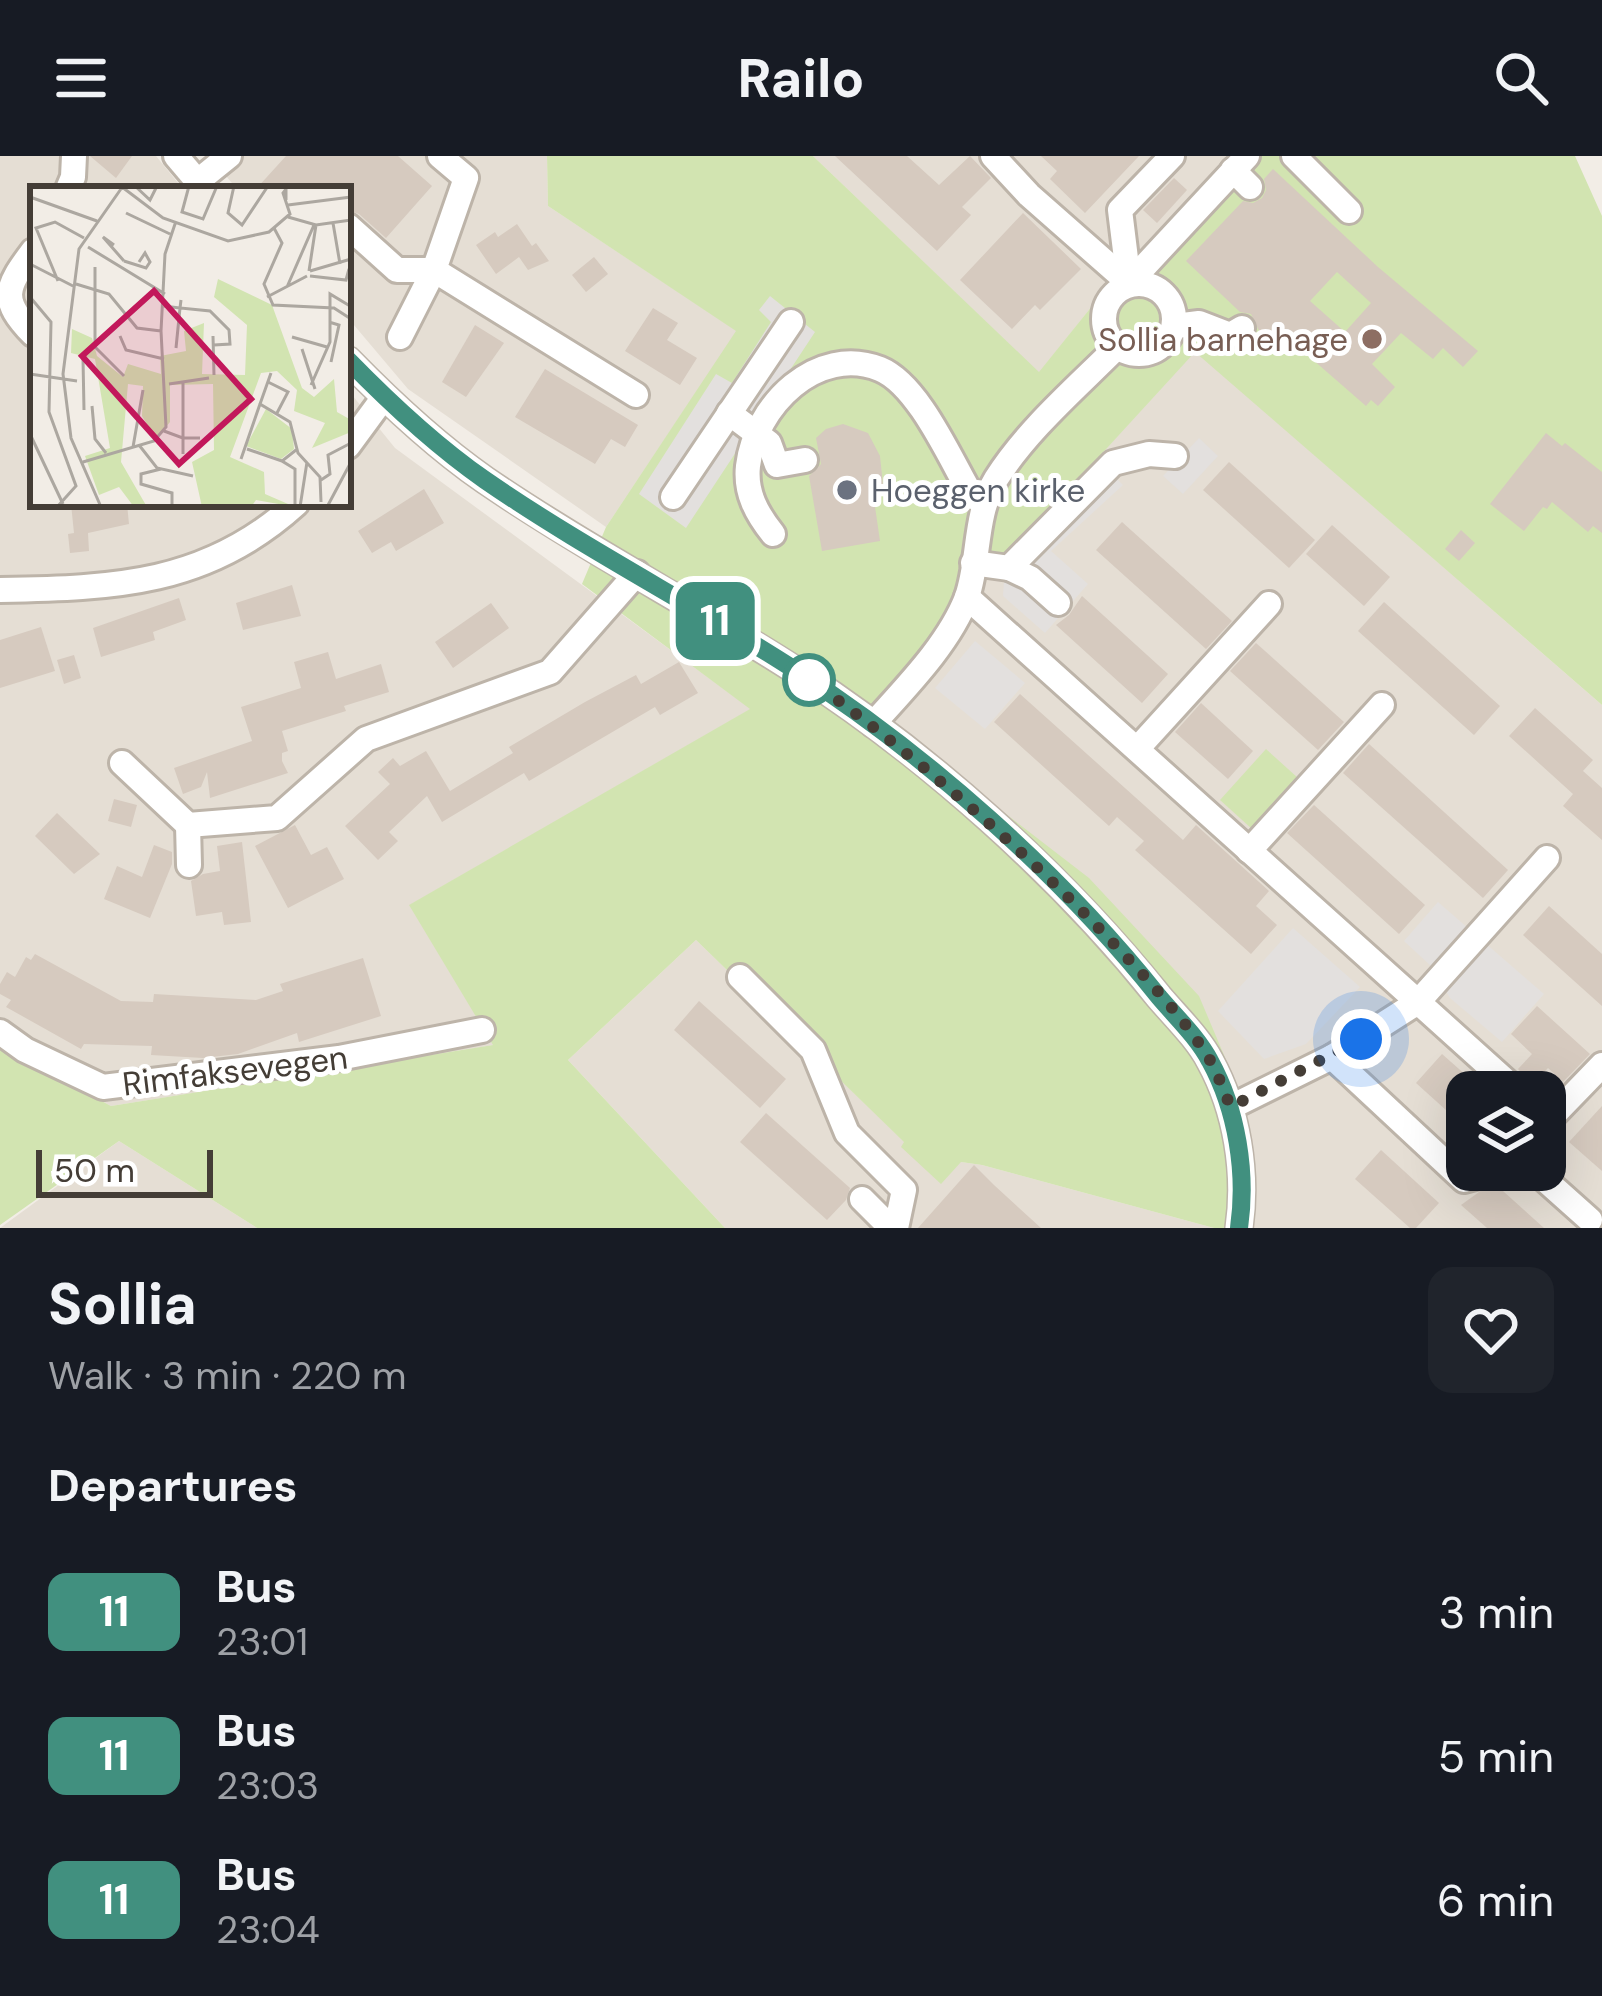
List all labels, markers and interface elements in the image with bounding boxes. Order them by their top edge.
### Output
text: Railo [738,43,864,114]
icon: menu [48,45,114,111]
icon: search [1488,45,1554,111]
inset map [30,186,351,507]
place label: Sollia barnehage [1098,318,1348,361]
marker: Sollia barnehage [1359,326,1385,352]
place label: Hoeggen kirke [871,469,1085,512]
marker: Hoeggen kirke [834,477,860,503]
line badge: 11 [661,582,769,660]
text: 11 [700,593,730,648]
unlabelled marker [784,655,834,705]
your location [1331,1009,1391,1069]
street label: Rimfaksevegen [120,1035,350,1106]
map controls [1446,1071,1566,1191]
button: layers [1446,1071,1566,1191]
scale bar [36,1144,213,1197]
text: 50 m [54,1149,135,1192]
text: Sollia [48,1267,197,1342]
button: heart [1428,1267,1554,1393]
text: Walk · 3 min · 220 m [48,1350,407,1401]
text: Departures [48,1456,297,1515]
text: Bus [216,1557,296,1616]
text: 3 min [1439,1583,1554,1642]
text: 11 [99,1584,129,1639]
text: 23:01 [216,1616,308,1667]
text: Bus [216,1701,296,1760]
text: 5 min [1438,1727,1554,1786]
text: 11 [99,1728,129,1783]
text: 23:03 [216,1760,319,1811]
text: Bus [216,1845,296,1904]
text: 6 min [1437,1871,1554,1930]
text: 11 [99,1872,129,1927]
text: 23:04 [216,1904,320,1955]

